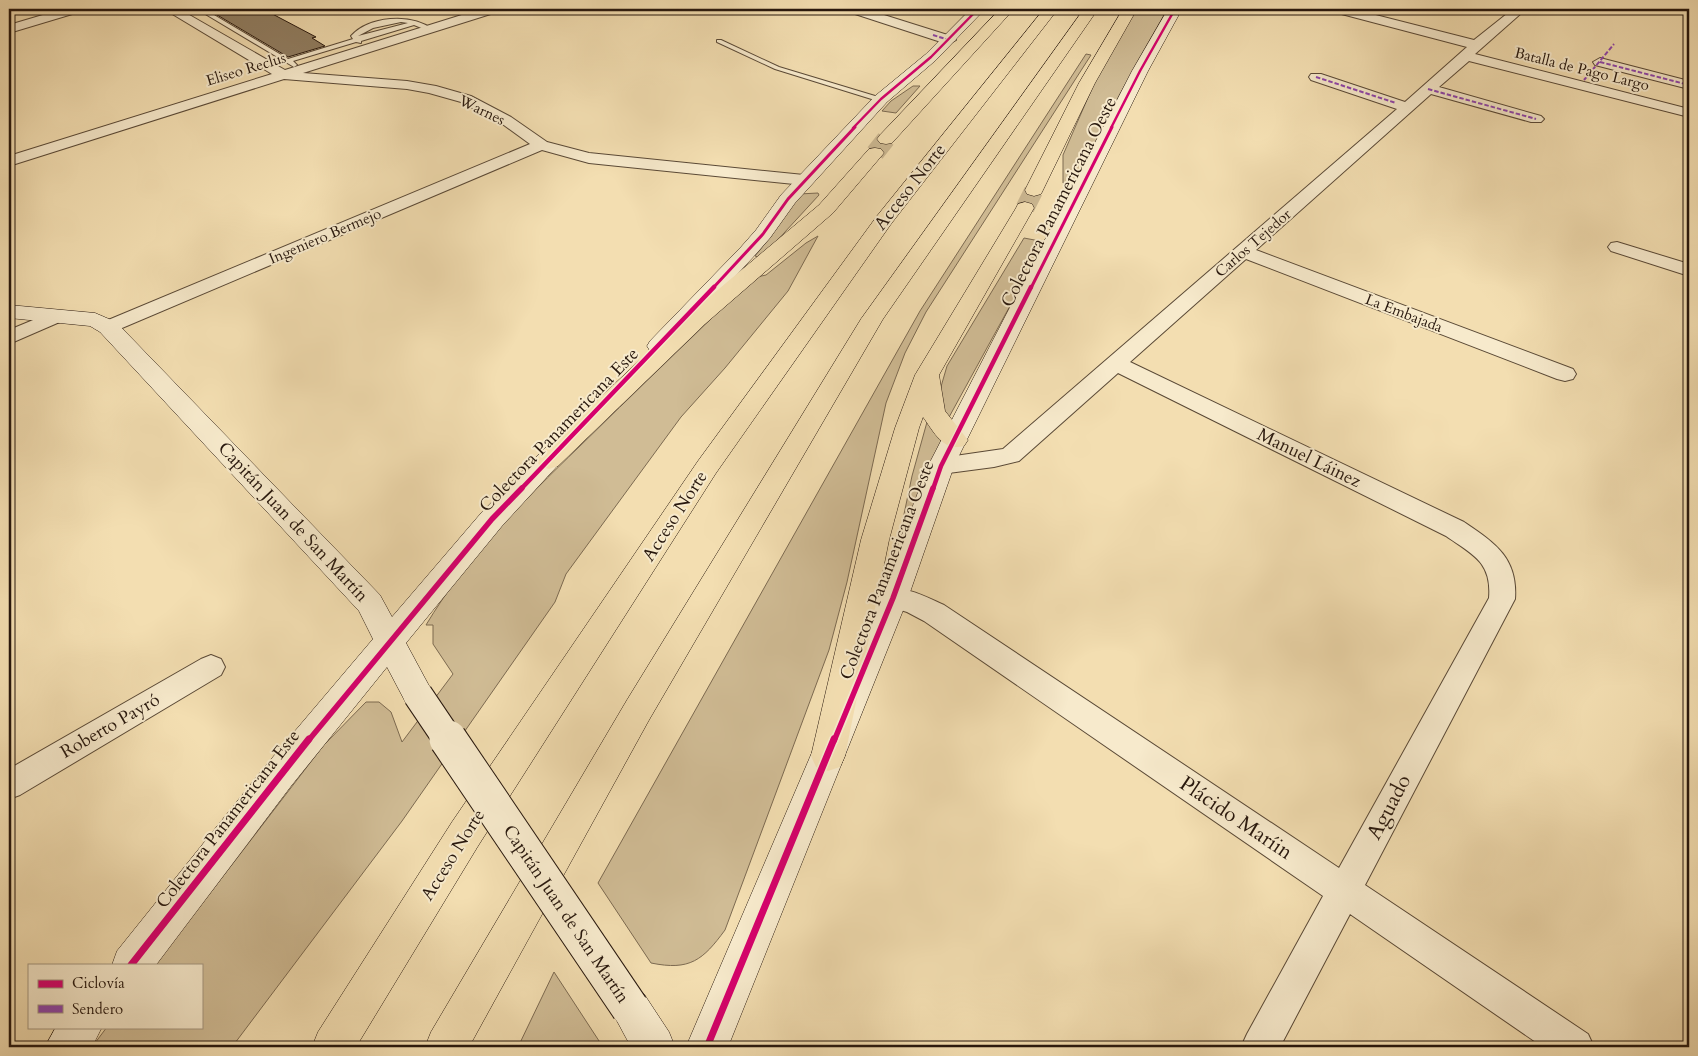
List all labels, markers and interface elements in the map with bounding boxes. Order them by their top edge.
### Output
street label: Batalla de Pago Largo [1512,43,1652,95]
street label: Eliseo Reclus [204,47,288,91]
street label: Warnes [455,90,508,130]
street label: Colectora Panamericana Oeste [995,93,1123,311]
street label: Acceso Norte [868,139,952,235]
street label: Ingeniero Bermejo [266,203,384,269]
street label: Carlos Tejedor [1211,204,1296,282]
street label: La Embajada [1362,289,1446,337]
street label: Colectora Panamericana Este [473,342,645,518]
street label: Manuel Láinez [1253,422,1365,494]
street label: Capitán Juan de San Martín [212,437,374,608]
street label: Colectora Panamericana Oeste [834,457,940,683]
street label: Acceso Norte [636,466,714,566]
street label: Roberto Payró [56,687,165,765]
street label: Colectora Panamericana Este [150,724,306,914]
street label: Plácido Maríin [1174,769,1298,867]
street label: Aguado [1360,769,1418,845]
street label: Acceso Norte [415,804,491,906]
street label: Capitán Juan de San Martín [497,820,636,1009]
legend [28,964,202,1028]
text: Ciclovía [72,973,125,993]
text: Sendero [72,999,123,1019]

